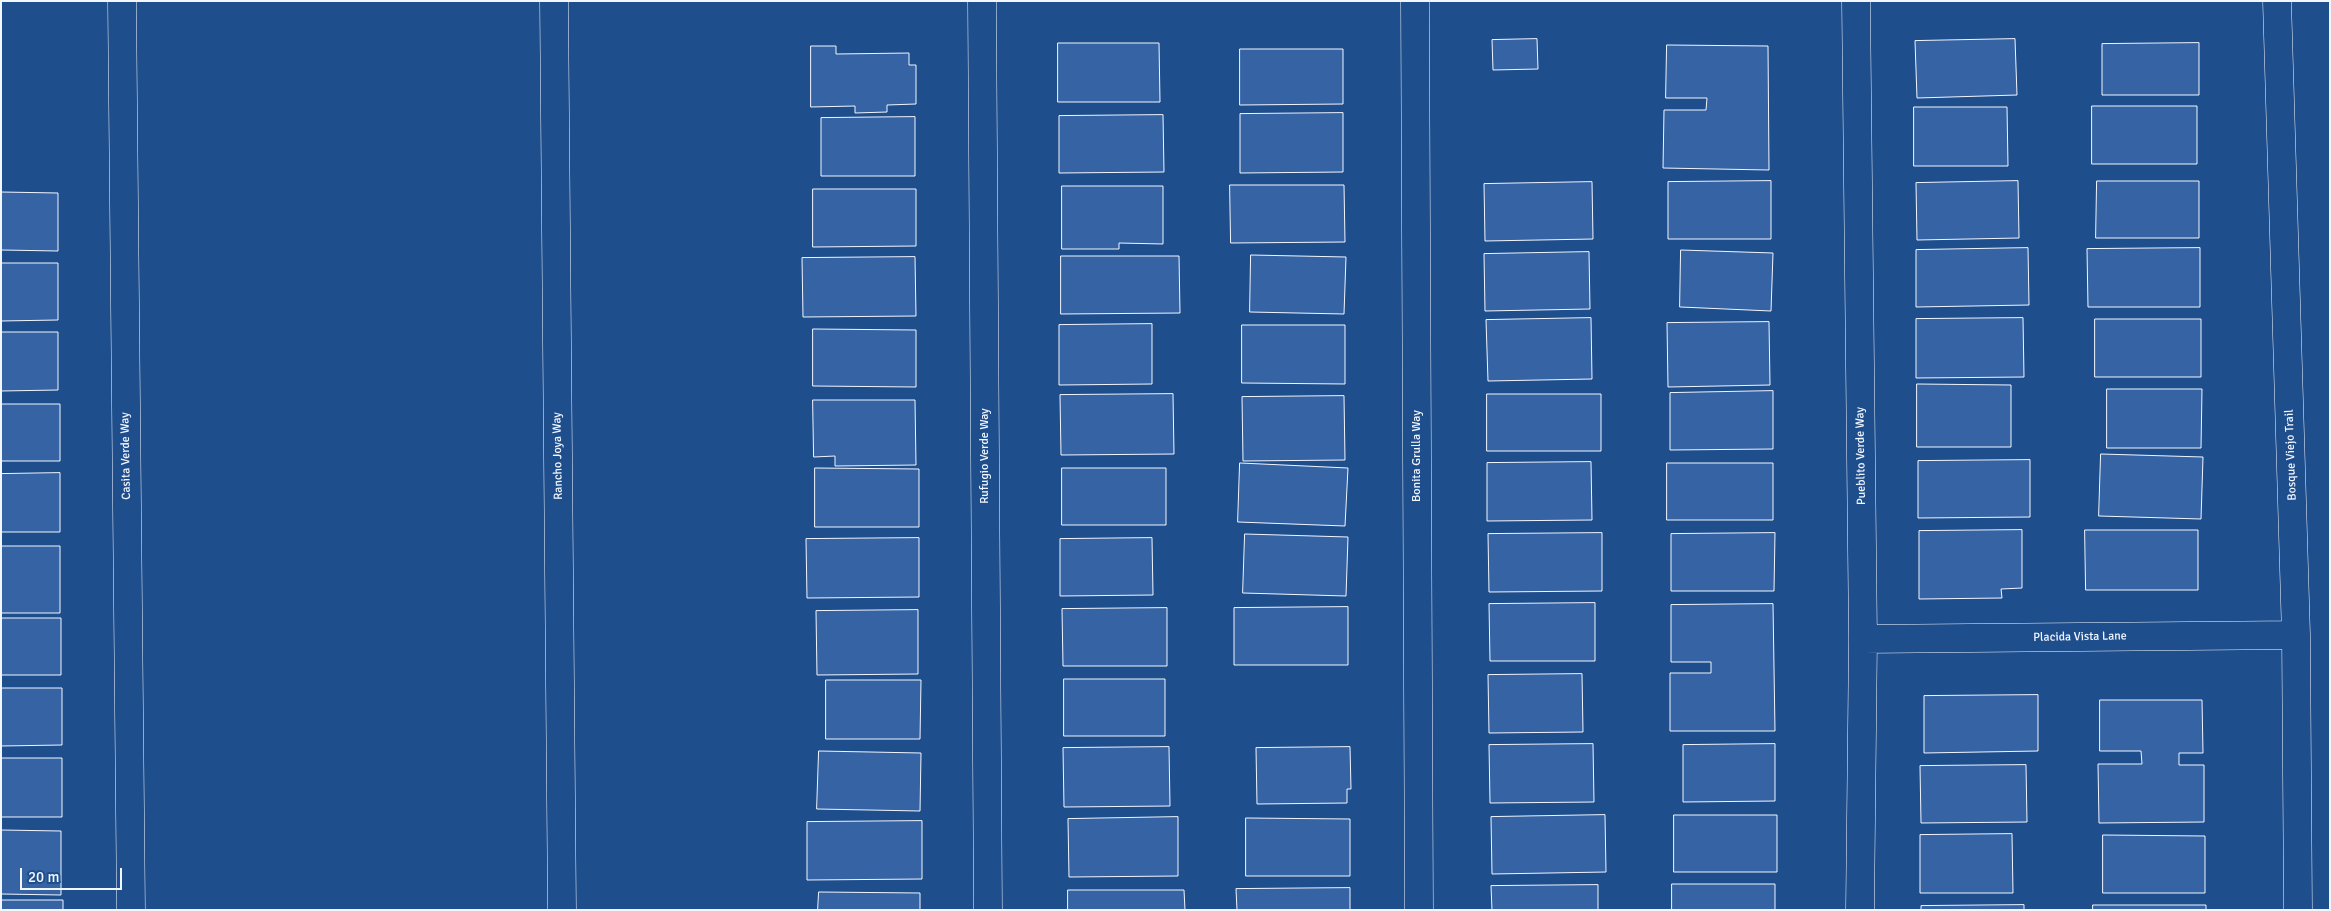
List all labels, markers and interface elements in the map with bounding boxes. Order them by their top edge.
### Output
street label: Pueblito Verde Way [1853,407,1869,505]
street label: Rufugio Verde Way [978,408,992,504]
street label: Bosque Viejo Trail [2282,409,2300,501]
street label: Bonita Grulla Way [1410,410,1424,502]
street label: Casita Verde Way [118,412,134,500]
street label: Rancho Joya Way [550,412,566,500]
street label: Placida Vista Lane [2033,629,2127,645]
scale bar [22,858,125,890]
text: 20 m [28,868,59,886]

